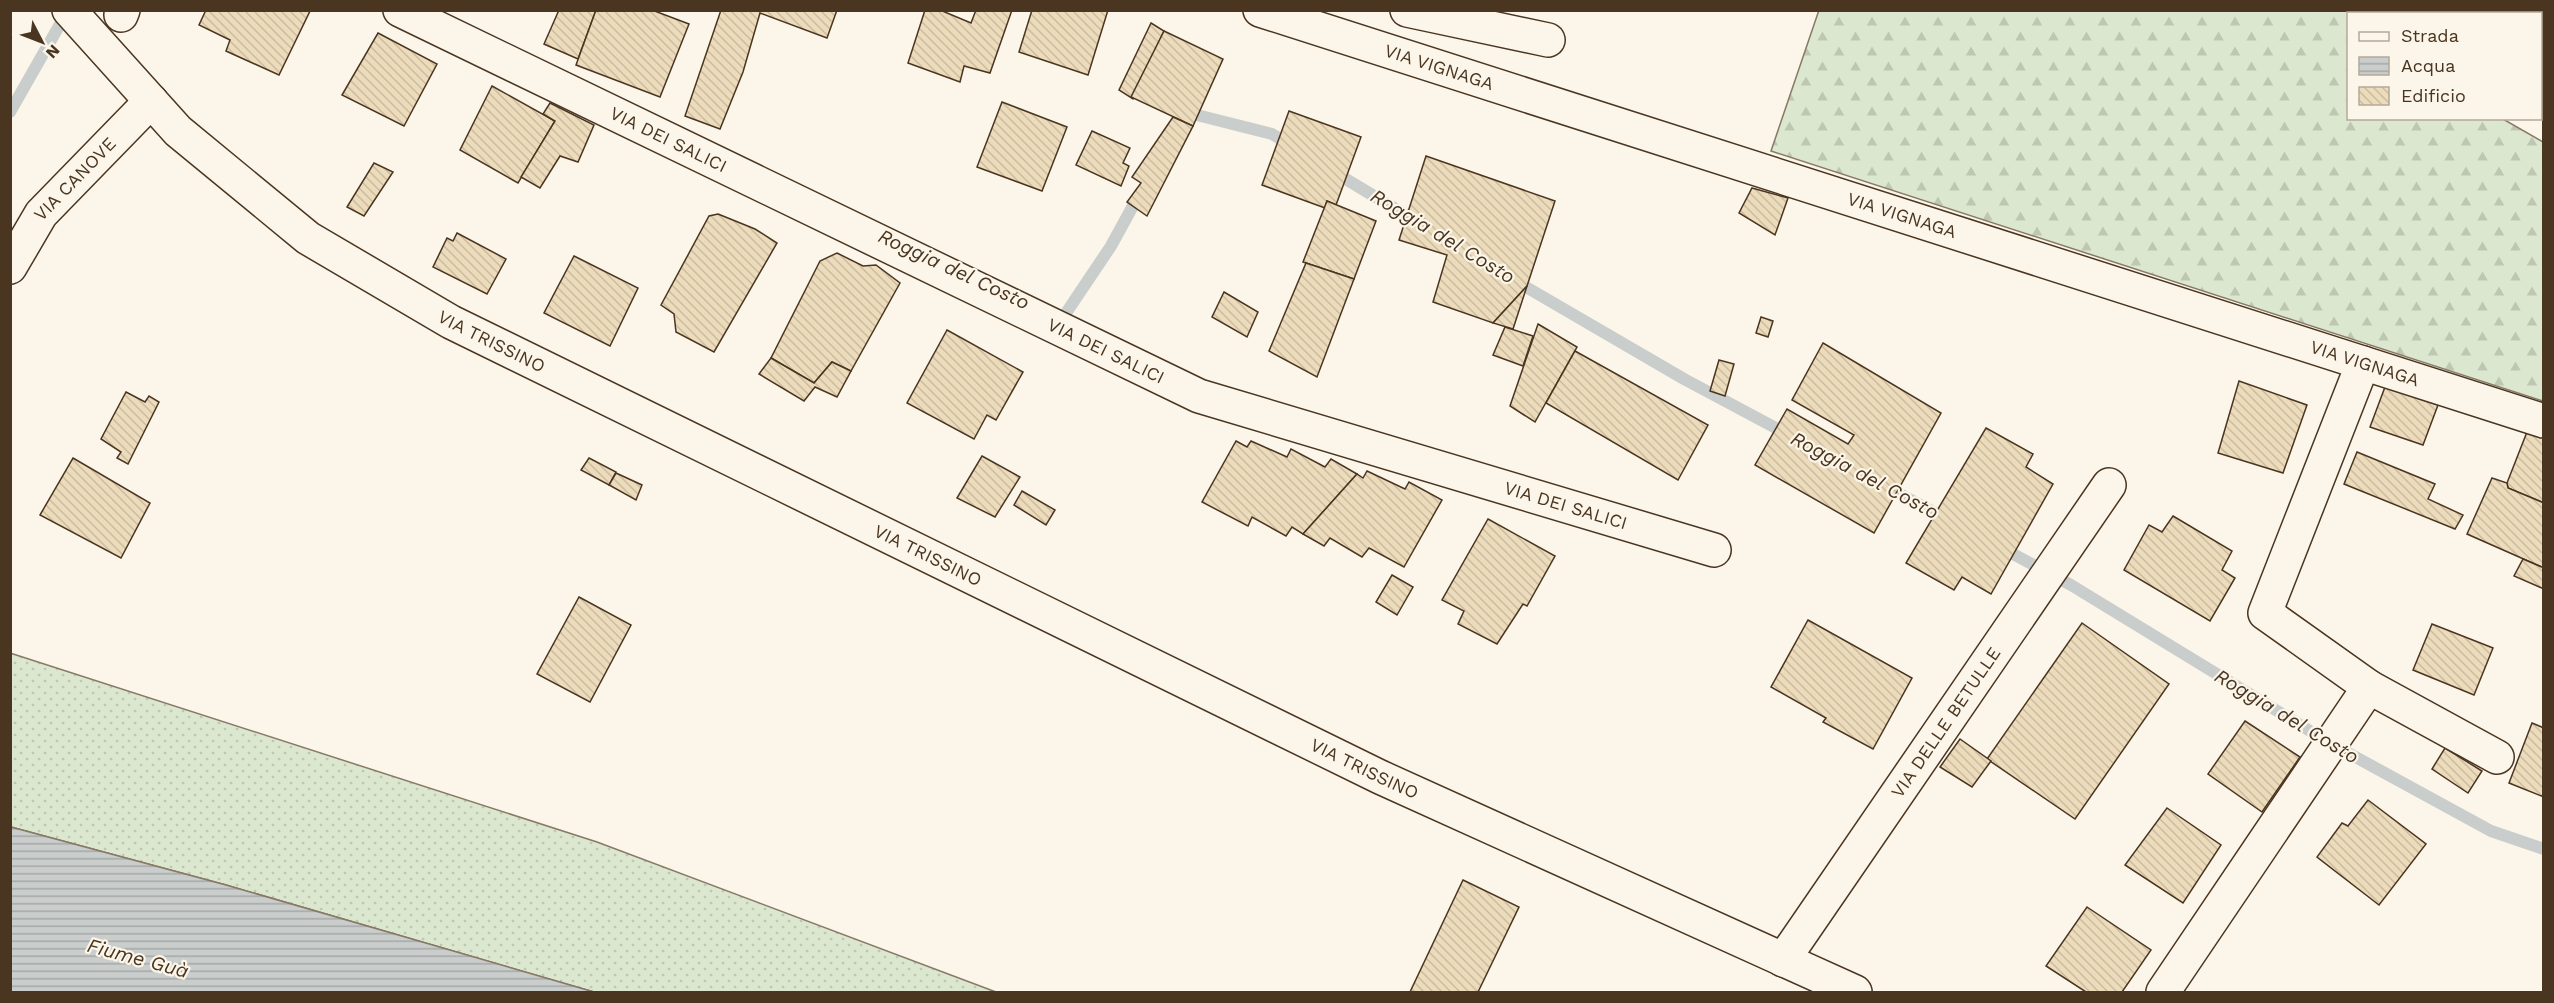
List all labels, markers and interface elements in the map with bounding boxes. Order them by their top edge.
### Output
north arrow [12,12,72,72]
legend [2347,12,2542,120]
text: Strada [2401,25,2459,46]
street label: VIA VIGNAGA [1382,40,1497,94]
text: N [42,41,64,62]
text: Acqua [2401,55,2455,76]
text: Edificio [2401,85,2466,106]
street label: VIA DEI SALICI [607,102,730,176]
street label: VIA CANOVE [29,133,120,225]
water label: Roggia del Costo [1366,183,1520,289]
street label: VIA VIGNAGA [1845,188,1959,242]
water label: Roggia del Costo [875,223,1033,315]
street label: VIA TRISSINO [434,306,549,377]
street label: VIA DEI SALICI [1044,313,1168,388]
street label: VIA VIGNAGA [2308,336,2422,390]
water label: Roggia del Costo [1787,426,1943,524]
street label: VIA DEI SALICI [1502,477,1630,533]
street label: VIA TRISSINO [871,520,985,590]
street label: VIA DELLE BETULLE [1887,643,2005,802]
water label: Roggia del Costo [2210,663,2364,769]
street label: VIA TRISSINO [1307,734,1422,803]
water label: Fiume Guà [85,933,191,983]

